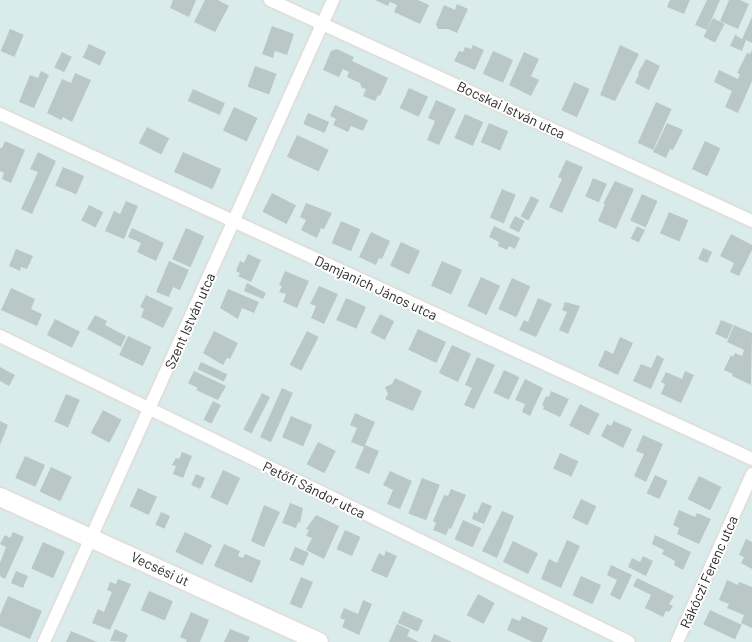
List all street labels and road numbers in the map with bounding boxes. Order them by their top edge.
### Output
street label: Bocskai István utca [454,78,568,142]
street label: Damjanich János utca [312,252,440,324]
street label: Szent István utca [161,270,219,372]
street label: Petőfi Sándor utca [260,458,368,522]
street label: Rákóczi Ferenc utca [677,513,741,631]
street label: Vecsési út [128,548,192,590]

